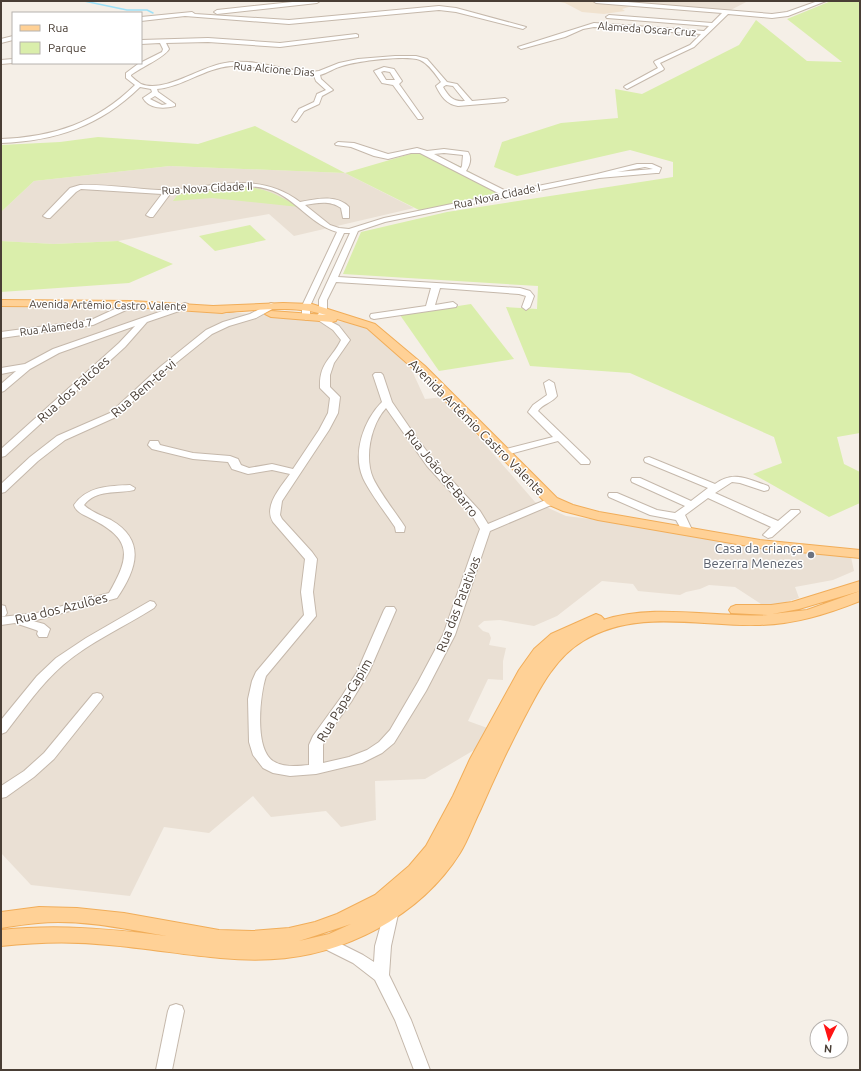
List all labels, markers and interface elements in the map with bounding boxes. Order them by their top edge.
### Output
legend [12,12,142,64]
street label: Alameda Oscar Cruz [597,20,697,38]
text: Rua [48,21,69,34]
text: Parque [48,41,86,54]
street label: Rua Alcione Dias [233,59,315,79]
street label: Rua Nova Cidade II [161,180,253,196]
street label: Rua Nova Cidade I [452,181,542,211]
street label: Avenida Artêmio Castro Valente [29,298,187,312]
street label: Rua Alameda 7 [19,316,93,338]
street label: Rua dos Falcões [34,353,112,425]
street label: Rua Bem-te-vi [108,356,178,420]
street label: Avenida Artêmio Castro Valente [406,356,548,498]
street label: Rua João-de-Barro [403,427,481,519]
place label: Casa da criança Bezerra Menezes [703,541,803,570]
marker: Casa da criança Bezerra Menezes [806,550,816,560]
street label: Rua das Patativas [433,554,483,654]
street label: Rua dos Azulões [13,590,109,626]
street label: Rua Papa-Capim [314,656,374,744]
north arrow [809,1019,849,1059]
text: N [824,1043,833,1055]

